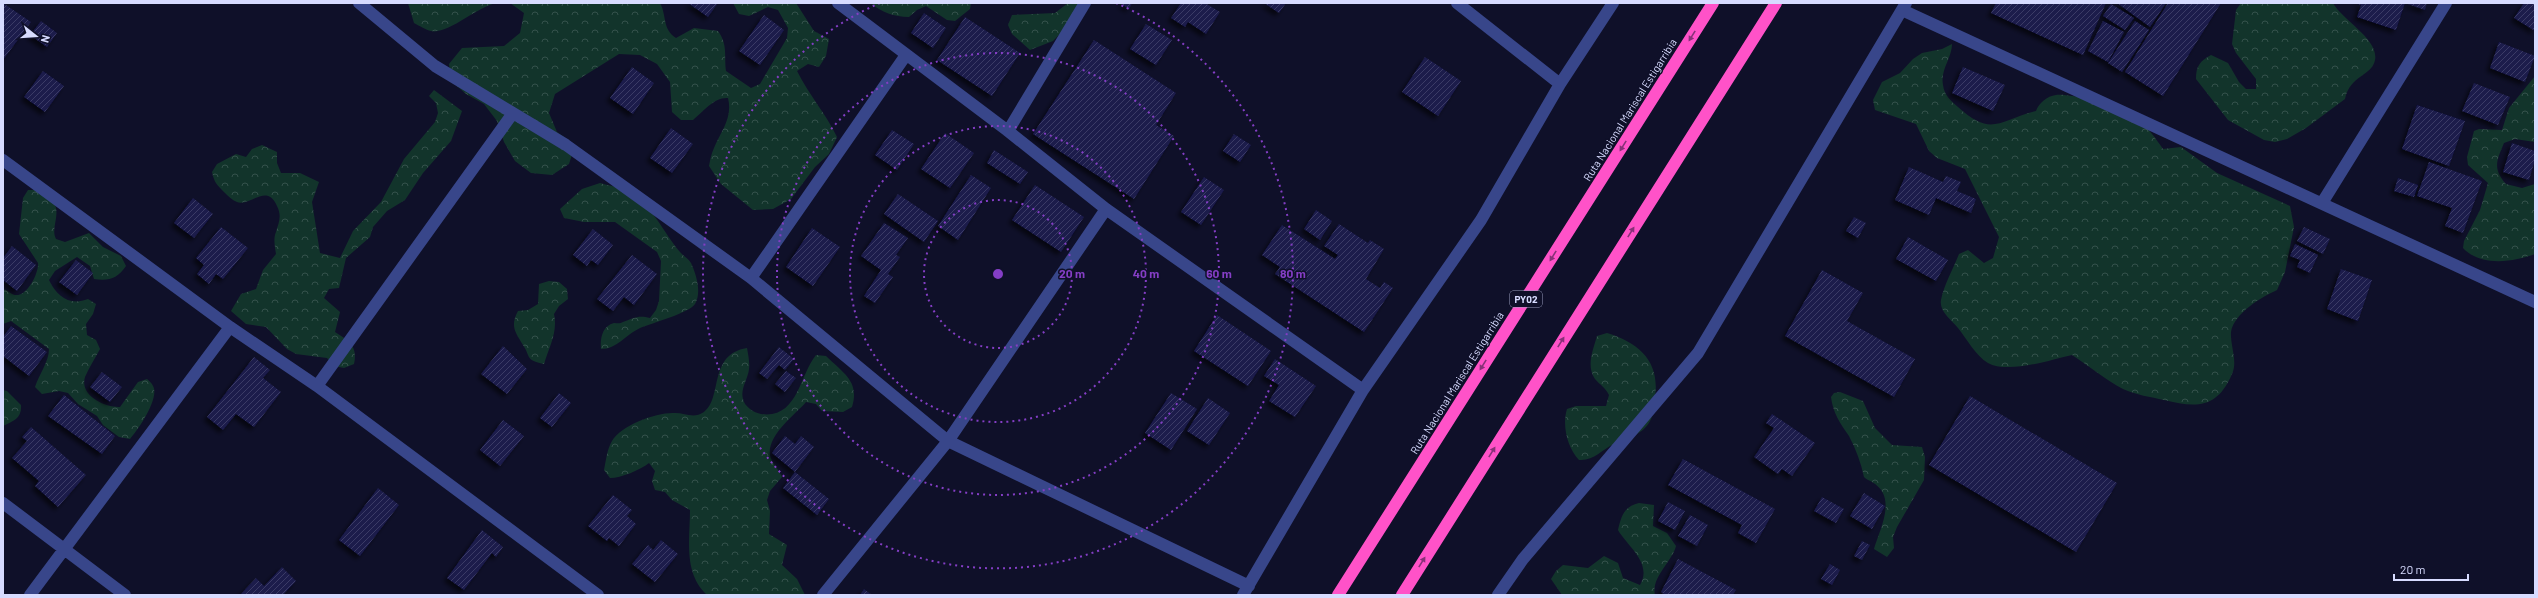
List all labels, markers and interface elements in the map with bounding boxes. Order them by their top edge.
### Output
north arrow [16,16,56,56]
one-way arrow [1688,31,1696,41]
text: N [39,34,53,44]
street label: Ruta Nacional Mariscal Estigarribia [1580,36,1679,183]
one-way arrow [1619,140,1626,152]
one-way arrow [1627,226,1634,238]
one-way arrow [1549,251,1557,261]
text: 20 m [1059,266,1085,280]
text: 40 m [1133,266,1159,280]
text: 60 m [1206,266,1232,280]
text: 80 m [1280,266,1306,280]
centre of rings [991,267,1005,281]
road number: PY02 [1510,291,1542,307]
street label: Ruta Nacional Mariscal Estigarribia [1407,309,1506,456]
one-way arrow [1558,336,1565,348]
one-way arrow [1480,360,1487,371]
one-way arrow [1488,447,1496,457]
one-way arrow [1419,556,1426,568]
scale bar [2394,556,2468,582]
text: 20 m [2400,562,2426,576]

